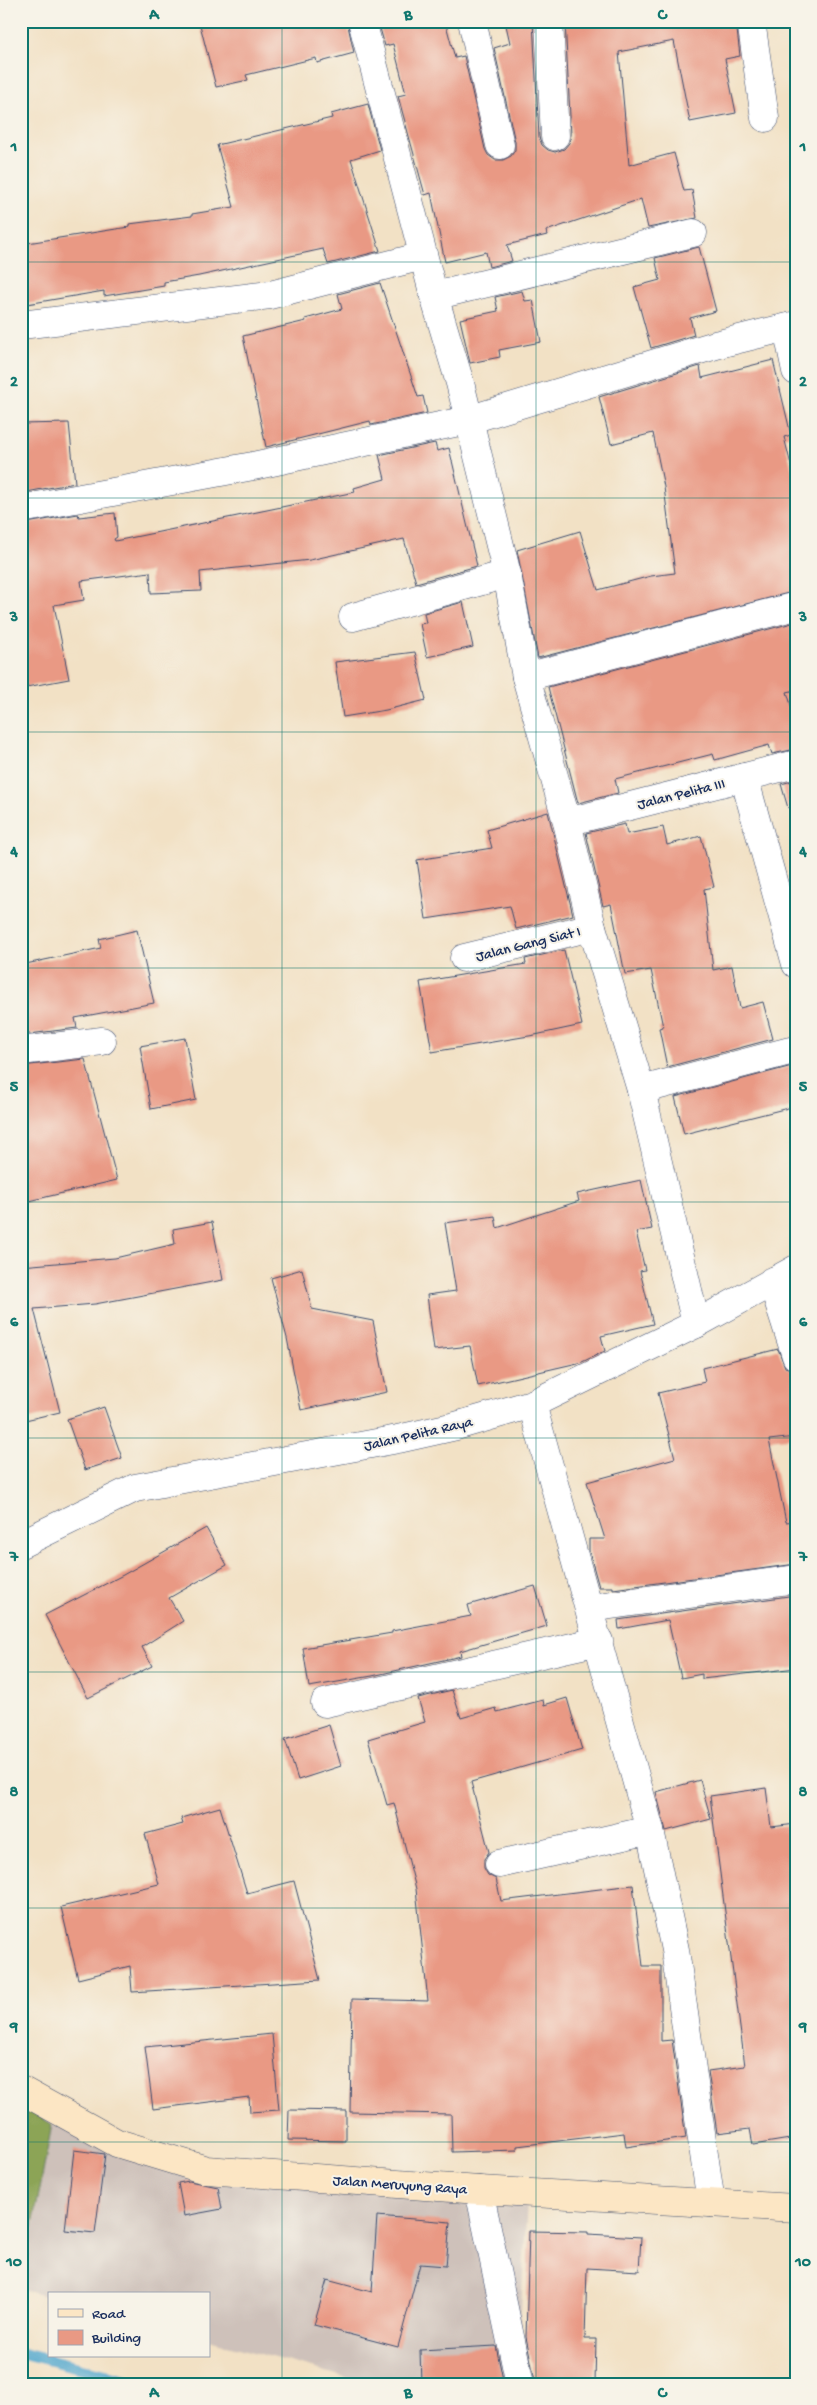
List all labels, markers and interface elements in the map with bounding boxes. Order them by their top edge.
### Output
text: A [148,7,160,26]
text: B [403,7,413,26]
text: C [657,7,668,26]
text: 1 [10,139,17,158]
text: 1 [799,139,806,158]
text: 2 [10,374,18,393]
text: 2 [799,374,807,393]
text: 3 [9,609,18,628]
text: 3 [798,609,807,628]
street label: Jalan Pelita III [636,775,727,815]
text: 4 [9,844,18,863]
text: 4 [798,844,807,863]
street label: Jalan Gang Siat I [474,923,583,967]
text: 5 [10,1079,19,1098]
text: 5 [799,1079,808,1098]
text: 6 [10,1314,19,1333]
text: 6 [799,1314,808,1333]
street label: Jalan Pelita Raya [362,1414,475,1456]
text: 7 [9,1549,19,1568]
text: 7 [798,1549,808,1568]
text: 8 [10,1784,19,1803]
text: 8 [799,1784,808,1803]
text: 9 [9,2019,18,2038]
text: 9 [798,2019,807,2038]
street label: Jalan Meruyung Raya [332,2172,468,2200]
text: 10 [5,2254,22,2273]
text: 10 [794,2254,811,2273]
legend [48,2292,210,2358]
text: Road [92,2306,126,2324]
text: Building [91,2330,141,2348]
text: A [148,2385,160,2404]
text: B [403,2385,413,2404]
text: C [657,2385,668,2404]

